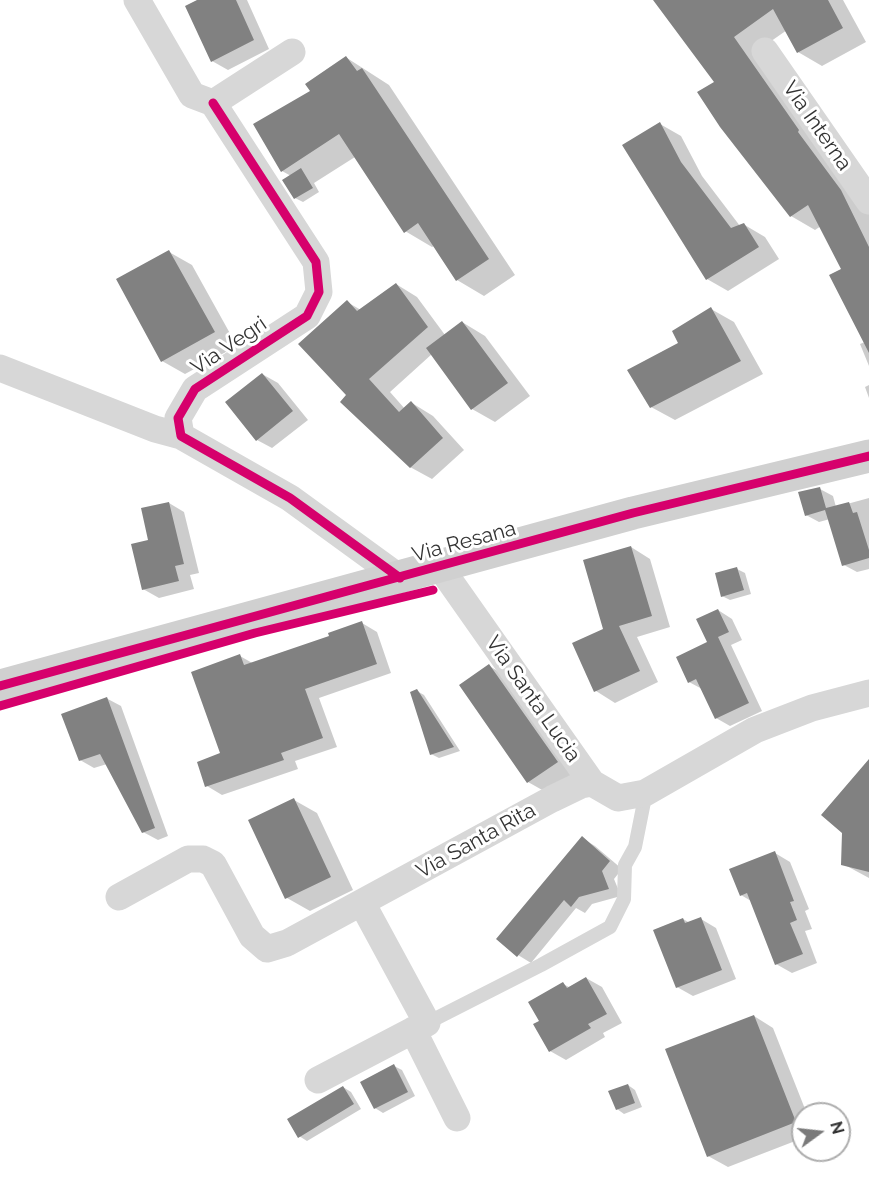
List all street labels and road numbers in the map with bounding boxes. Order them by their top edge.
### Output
street label: Via Interna [777,76,857,176]
street label: Via Vegri [186,312,272,380]
street label: Via Resana [409,516,519,568]
street label: Via Santa Lucia [480,631,586,767]
street label: Via Santa Rita [412,798,540,884]

